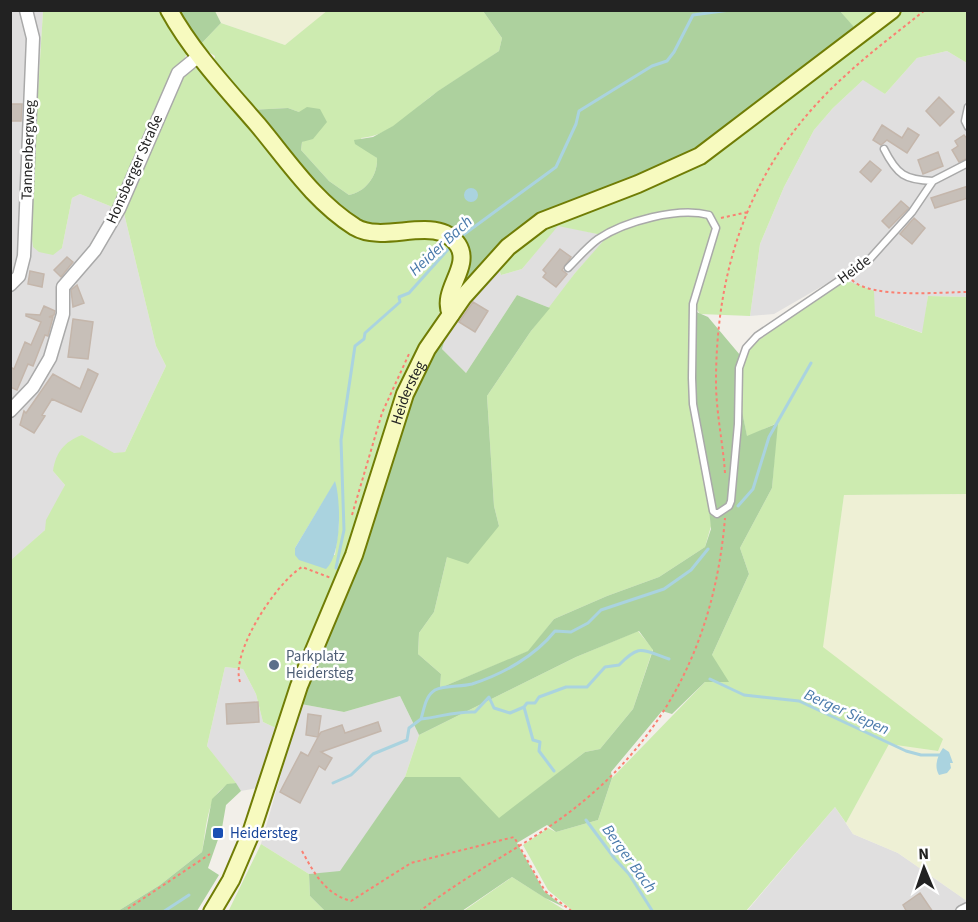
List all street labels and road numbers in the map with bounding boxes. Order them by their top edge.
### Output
street label: Tannenbergweg [16,99,41,201]
street label: Honsberger Straße [101,111,168,227]
street label: Heide [833,250,875,289]
street label: Heidersteg [386,357,431,428]

